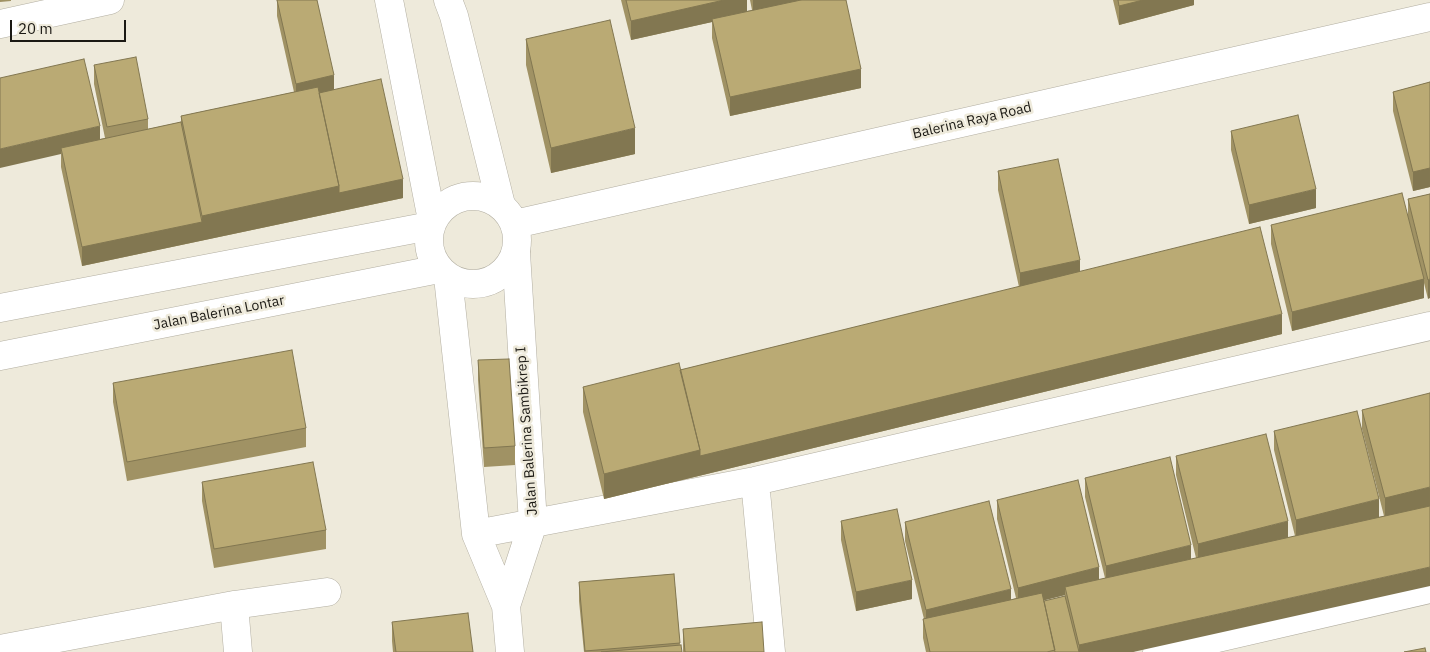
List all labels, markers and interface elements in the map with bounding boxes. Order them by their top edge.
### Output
scale bar [12,10,129,42]
text: 20 m [18,19,53,38]
street label: Balerina Raya Road [911,99,1033,143]
street label: Jalan Balerina Lontar [152,292,286,334]
street label: Jalan Balerina Sambikrep I [513,346,541,516]

